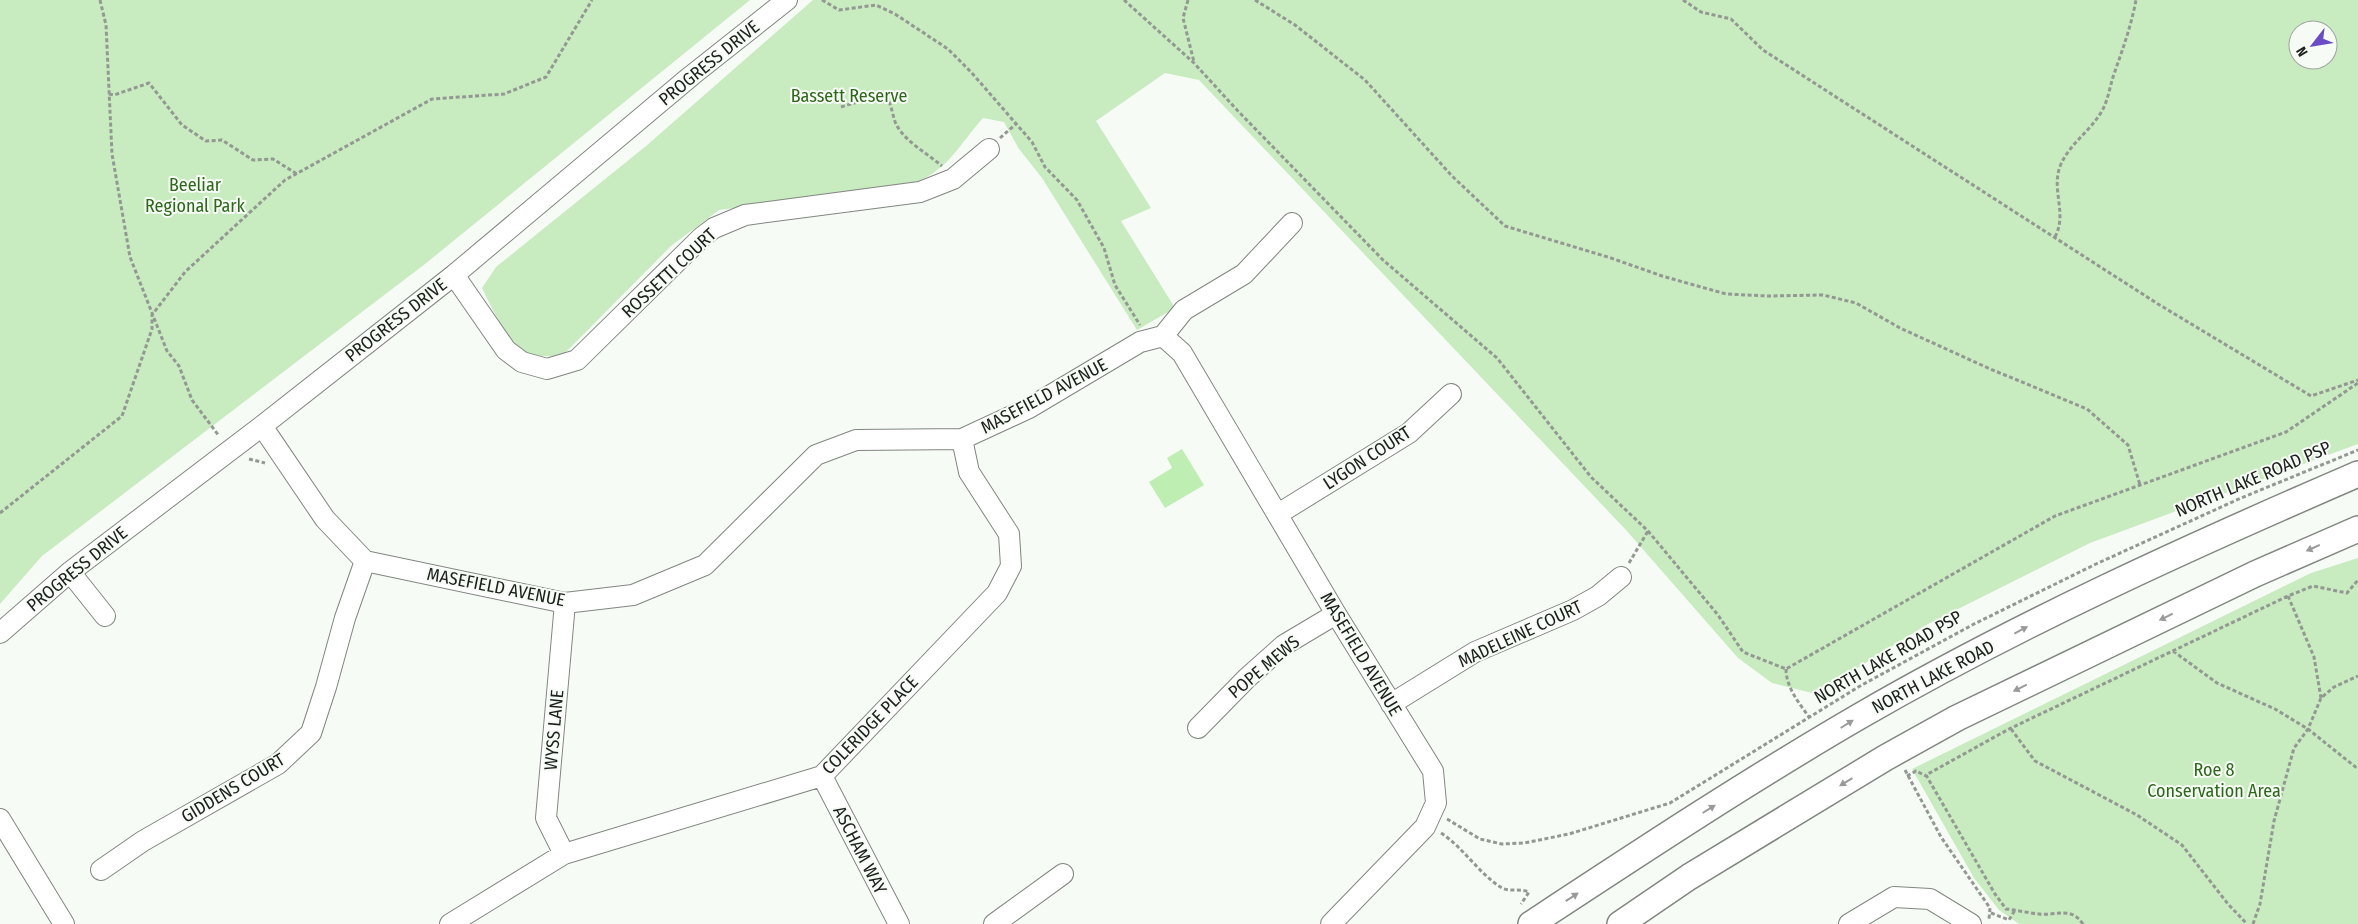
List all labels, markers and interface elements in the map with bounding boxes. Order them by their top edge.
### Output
street label: PROGRESS DRIVE [654,16,764,110]
north arrow [2288,20,2338,70]
text: N [2293,43,2312,59]
park label: Bassett Reserve [791,85,907,107]
park label: Beeliar Regional Park [145,174,246,217]
street label: ROSSETTI COURT [617,223,721,322]
street label: PROGRESS DRIVE [341,273,451,367]
street label: MASEFIELD AVENUE [977,353,1111,439]
street label: LYGON COURT [1319,421,1415,494]
street label: NORTH LAKE ROAD PSP [2172,436,2334,522]
street label: PROGRESS DRIVE [22,522,132,616]
one-way arrow [2306,545,2320,553]
street label: MASEFIELD AVENUE [425,563,567,611]
street label: MASEFIELD AVENUE [1315,588,1407,720]
street label: MADELEINE COURT [1454,595,1586,672]
street label: NORTH LAKE ROAD PSP [1810,606,1966,708]
one-way arrow [2159,613,2173,621]
one-way arrow [2013,626,2028,634]
street label: POPE MEWS [1224,631,1304,703]
street label: NORTH LAKE ROAD [1868,636,1998,718]
street label: COLERIDGE PLACE [817,671,923,779]
one-way arrow [2013,684,2027,692]
street label: WYSS LANE [540,689,568,771]
one-way arrow [1840,719,1854,728]
street label: GIDDENS COURT [177,748,289,828]
park label: Roe 8 Conservation Area [2147,759,2281,802]
one-way arrow [1840,777,1853,786]
street label: ASCHAM WAY [828,802,892,898]
one-way arrow [1702,804,1715,814]
one-way arrow [1565,892,1579,902]

